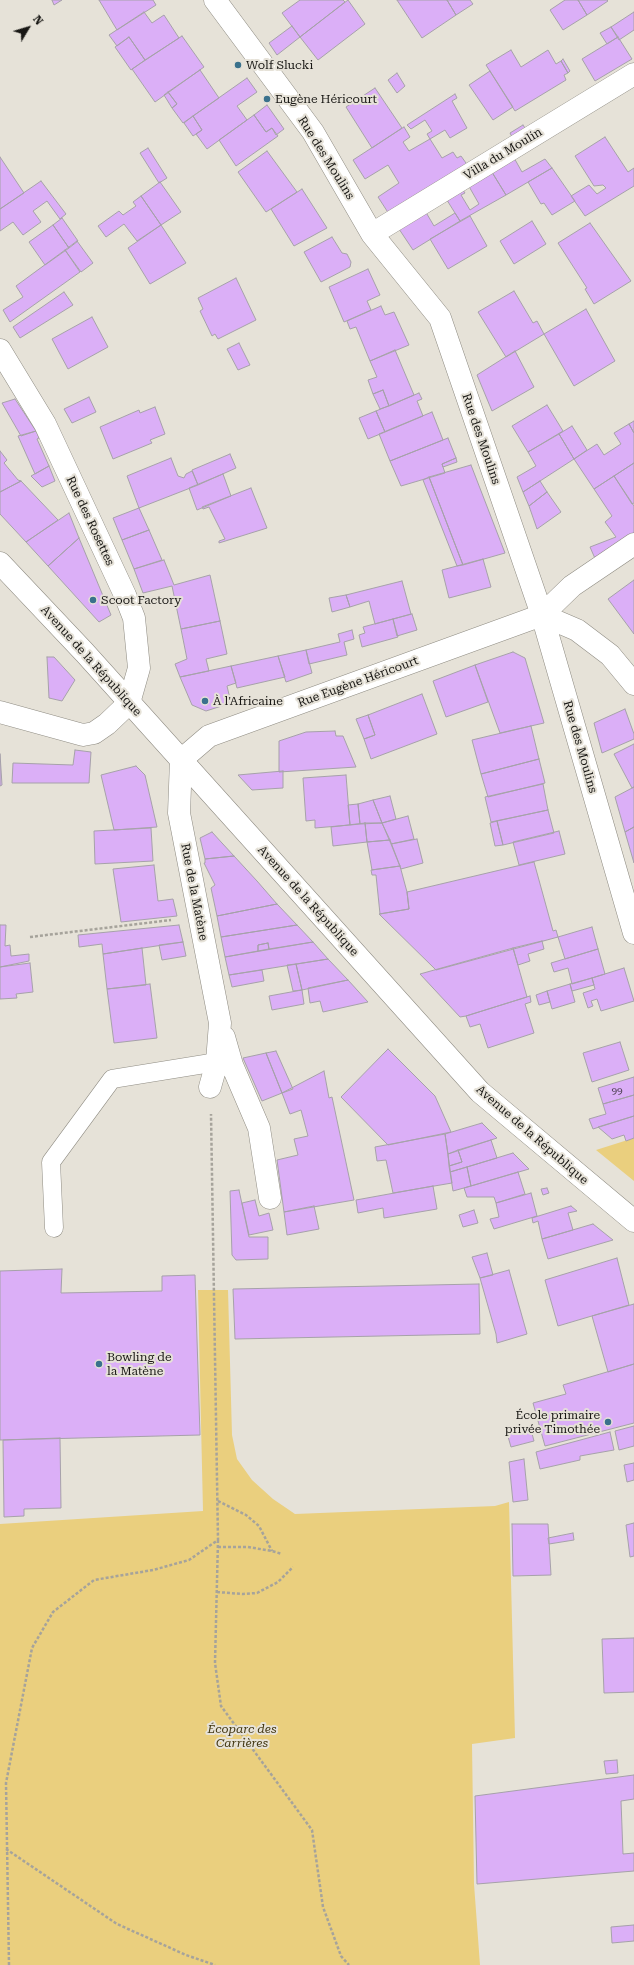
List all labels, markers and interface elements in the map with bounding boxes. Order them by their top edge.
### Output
north arrow [8,8,48,48]
text: N [30,13,46,28]
place label: Wolf Slucki [246,58,313,72]
marker: Wolf Slucki [233,60,243,70]
place label: Eugène Héricourt [275,92,377,106]
marker: Eugène Héricourt [262,94,272,104]
street label: Rue des Moulins [295,114,357,202]
street label: Villa du Moulin [461,125,545,183]
street label: Rue des Moulins [459,392,503,486]
street label: Rue des Rosettes [63,474,117,568]
place label: Scoot Factory [101,593,181,607]
marker: Scoot Factory [88,595,98,605]
street label: Avenue de la République [38,603,144,719]
street label: Rue Eugène Héricourt [296,653,420,711]
place label: À l'Africaine [213,694,283,708]
marker: À l'Africaine [200,696,210,706]
street label: Rue des Moulins [560,699,600,795]
street label: Rue de la Matène [178,842,210,942]
street label: Avenue de la République [255,843,361,959]
street label: Avenue de la République [473,1082,591,1188]
house number: 99 [611,1085,623,1097]
place label: Bowling de la Matène [107,1350,172,1378]
marker: Bowling de la Matène [94,1359,104,1369]
place label: École primaire privée Timothée [505,1408,600,1436]
marker: École primaire privée Timothée [603,1417,613,1427]
park label: Écoparc des Carrières [207,1722,277,1750]

